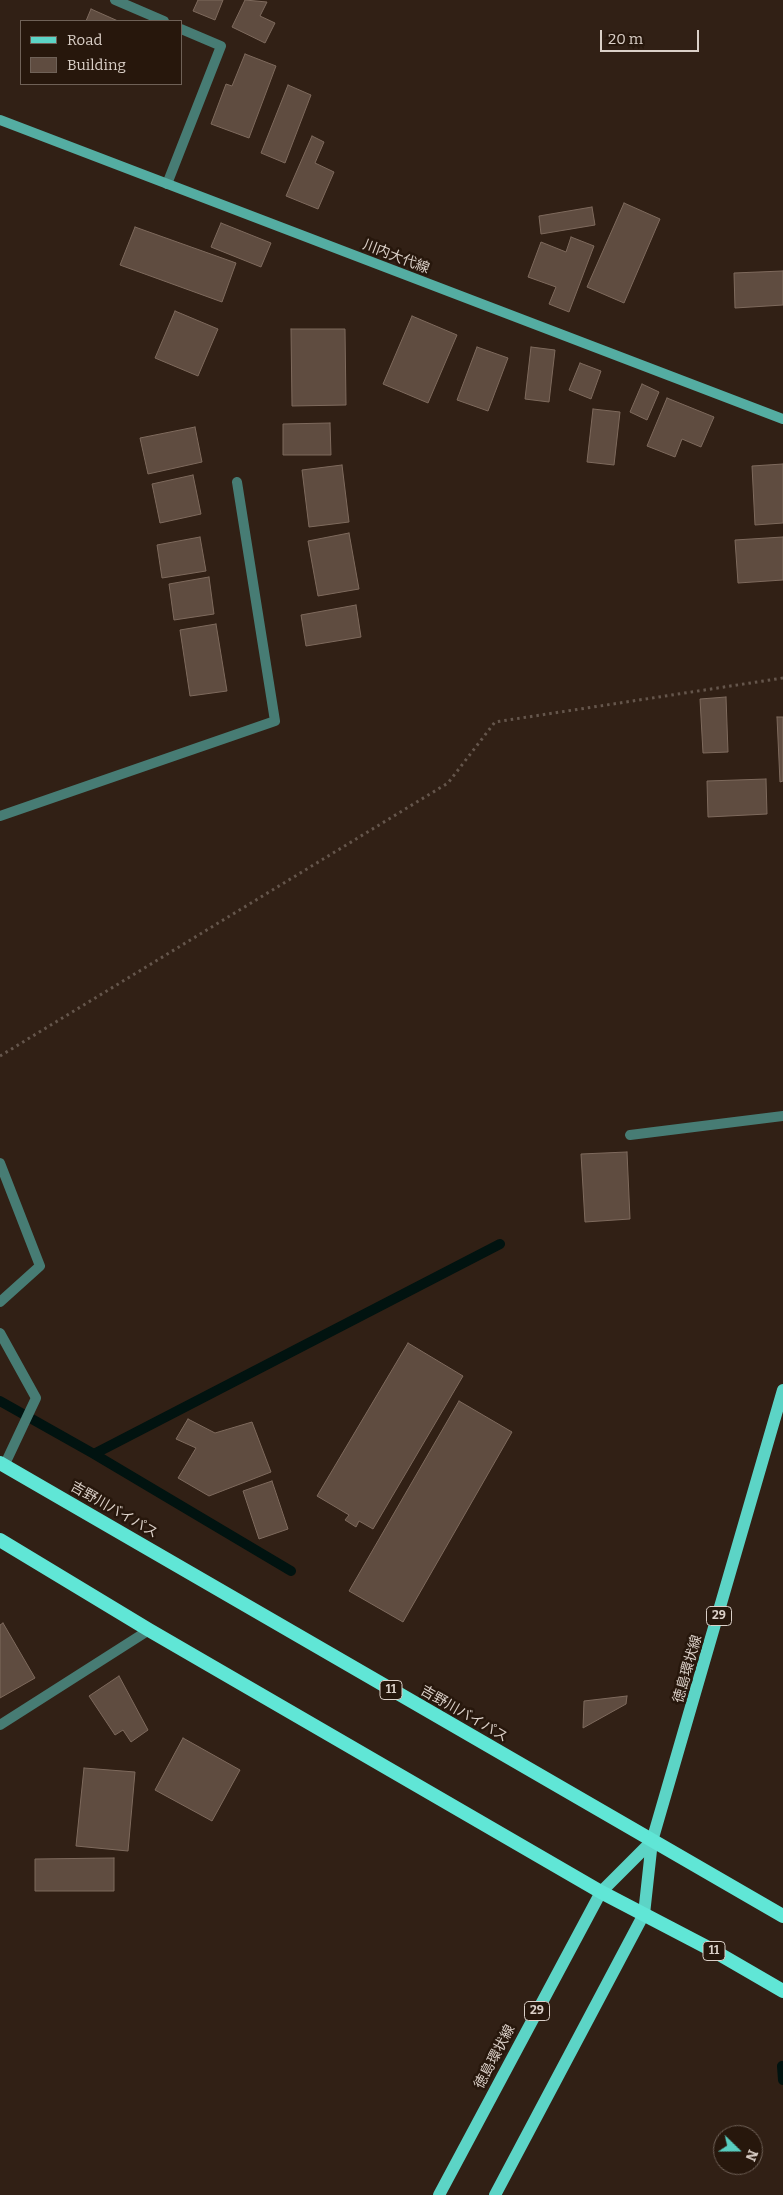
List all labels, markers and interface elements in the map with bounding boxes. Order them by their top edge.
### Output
legend [20,20,182,85]
scale bar [603,20,702,52]
text: 20 m [608,30,643,48]
text: Road [67,31,102,49]
text: Building [67,56,126,74]
street label: 川内大代線 [360,237,432,277]
street label: 吉野川バイパス [67,1478,161,1542]
road number: 29 [706,1606,732,1625]
street label: 徳島環状線 [670,1633,706,1705]
road number: 11 [380,1680,402,1700]
street label: 吉野川バイパス [417,1682,511,1746]
road number: 11 [703,1942,725,1960]
road number: 29 [524,2002,550,2020]
street label: 徳島環状線 [471,2022,519,2092]
north arrow [713,2125,763,2175]
text: N [742,2147,761,2164]

